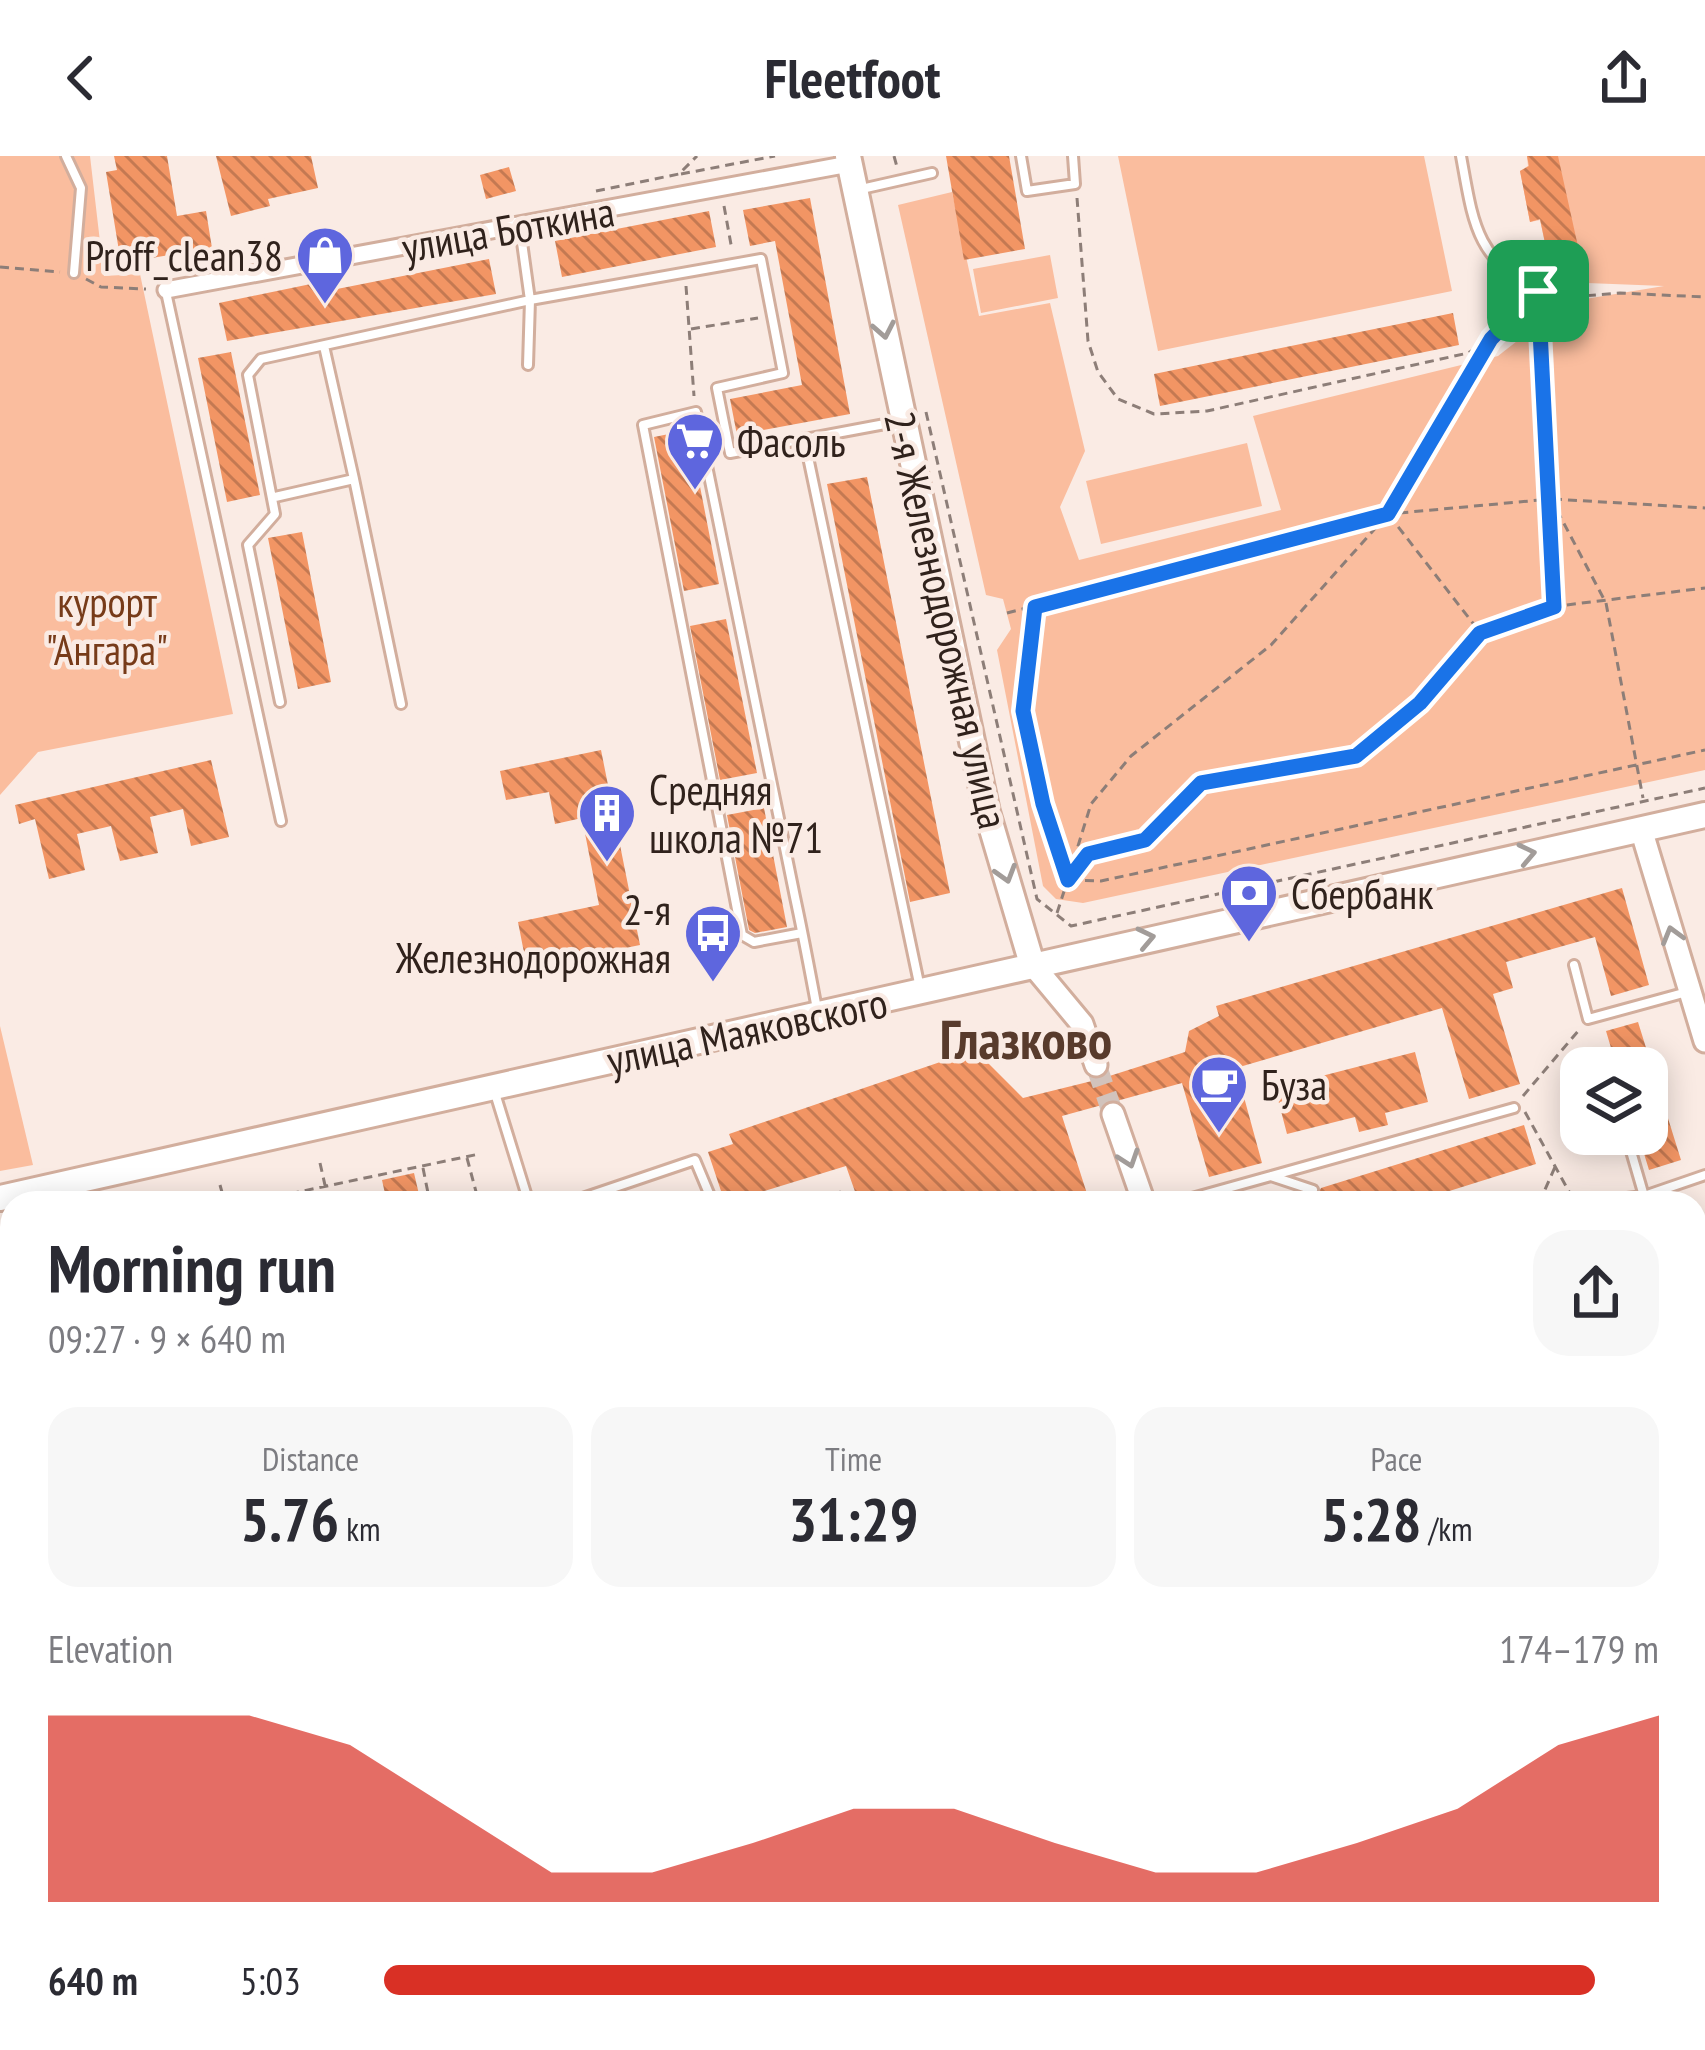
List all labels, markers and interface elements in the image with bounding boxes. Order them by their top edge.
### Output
text: Fleetfoot [765,43,940,113]
icon: back [48,45,114,111]
icon: share [1591,45,1657,111]
street label: улица Боткина [398,183,618,275]
shop icon: Proff_clean38 [294,224,356,306]
place label: Proff_clean38 [85,228,283,283]
pin [1487,240,1589,342]
icon: arrive [1505,258,1571,324]
one-way arrow [870,319,896,339]
street label: 2-я Железнодорожная улица [872,406,1022,834]
supermarket icon: Фасоль [664,410,726,492]
place label: Фасоль [737,414,846,469]
park label: курорт "Ангара" [46,574,168,677]
place label: Средняя школа №71 [649,762,823,865]
building icon: Средняя школа №71 [576,782,638,864]
one-way arrow [1517,843,1537,868]
bank icon: Сбербанк [1218,862,1280,944]
one-way arrow [992,863,1017,884]
place label: Сбербанк [1291,866,1433,921]
place label: 2-я Железнодорожная [395,882,671,985]
bus stop icon: 2-я Железнодорожная [682,902,744,984]
one-way arrow [1661,926,1686,947]
one-way arrow [1136,927,1156,952]
street label: улица Маяковского [602,974,892,1088]
district label: Глазково [940,1004,1112,1074]
map controls [1560,1047,1668,1155]
button: layers [1560,1047,1668,1155]
cafe icon: Буза [1188,1053,1250,1135]
place label: Буза [1261,1057,1327,1112]
one-way arrow [1114,1147,1139,1168]
text: Morning run [48,1225,336,1310]
button: share [1533,1230,1659,1356]
text: 09:27 · 9 × 640 m [48,1313,286,1364]
text: Distance [262,1437,359,1480]
text: Time [825,1437,882,1480]
text: Pace [1370,1437,1423,1480]
text: 5.76 [240,1480,339,1558]
text: 31:29 [789,1480,918,1558]
text: 5:28 [1320,1480,1422,1558]
text: km [339,1507,381,1550]
text: /km [1422,1507,1473,1550]
text: Elevation [48,1623,173,1674]
text: 174–179 m [1499,1623,1659,1674]
text: 640 m [48,1955,138,2006]
text: 5:03 [240,1955,301,2006]

